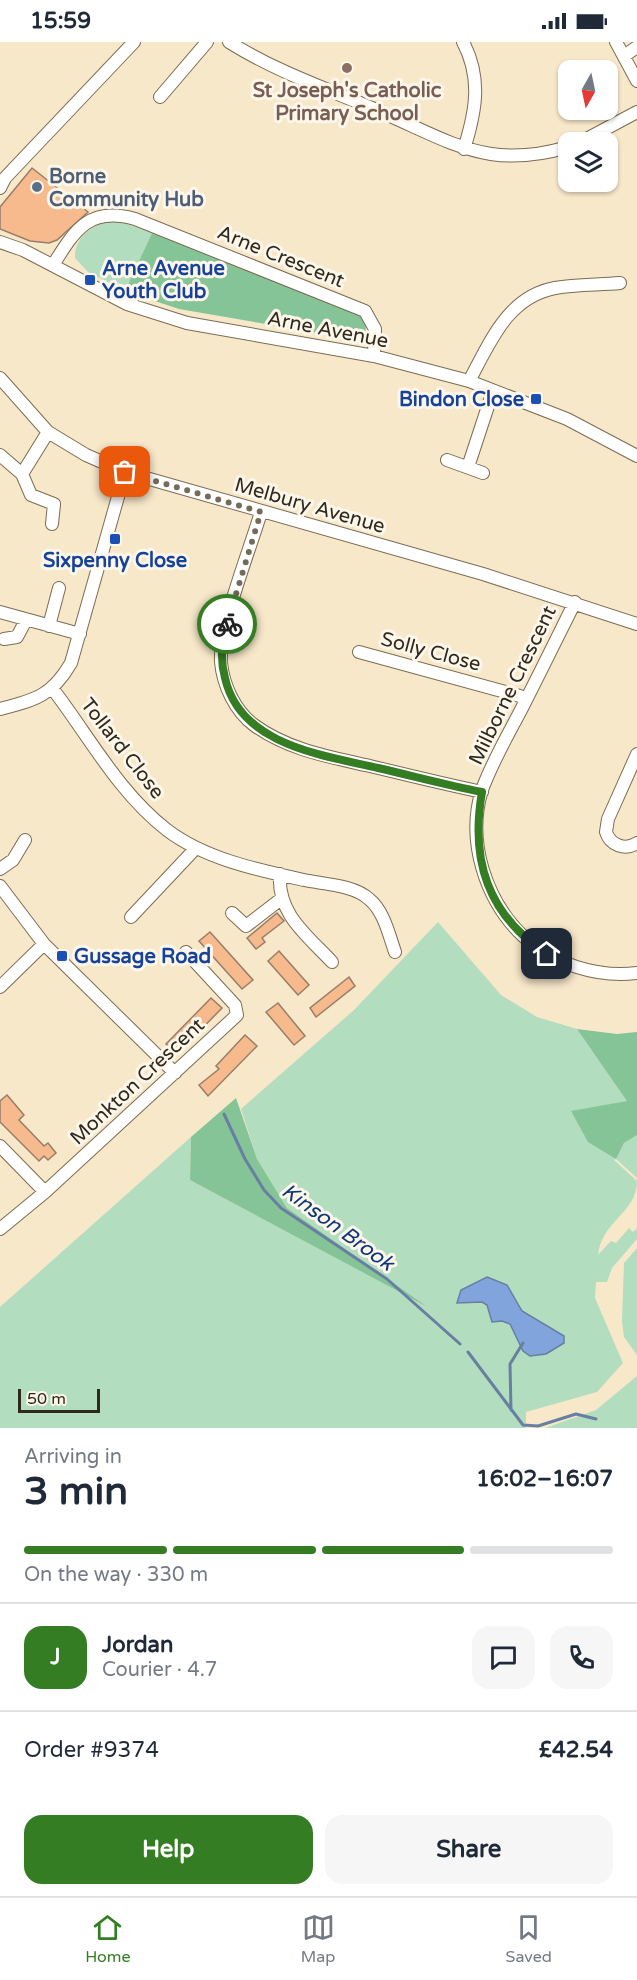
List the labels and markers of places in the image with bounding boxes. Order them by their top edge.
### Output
marker: St Joseph's Catholic Primary School [340,61,354,75]
place label: St Joseph's Catholic Primary School [253,79,442,126]
place label: Borne Community Hub [49,165,204,212]
marker: Borne Community Hub [30,180,44,194]
place label: Arne Avenue Youth Club [102,257,225,304]
marker: Arne Avenue Youth Club [83,273,97,287]
place label: Bindon Close [399,388,524,412]
marker: Bindon Close [529,392,543,406]
pin [99,446,150,497]
marker: Sixpenny Close [108,532,122,546]
place label: Sixpenny Close [43,549,187,573]
pin [521,928,572,979]
place label: Gussage Road [74,945,211,969]
marker: Gussage Road [55,949,69,963]

